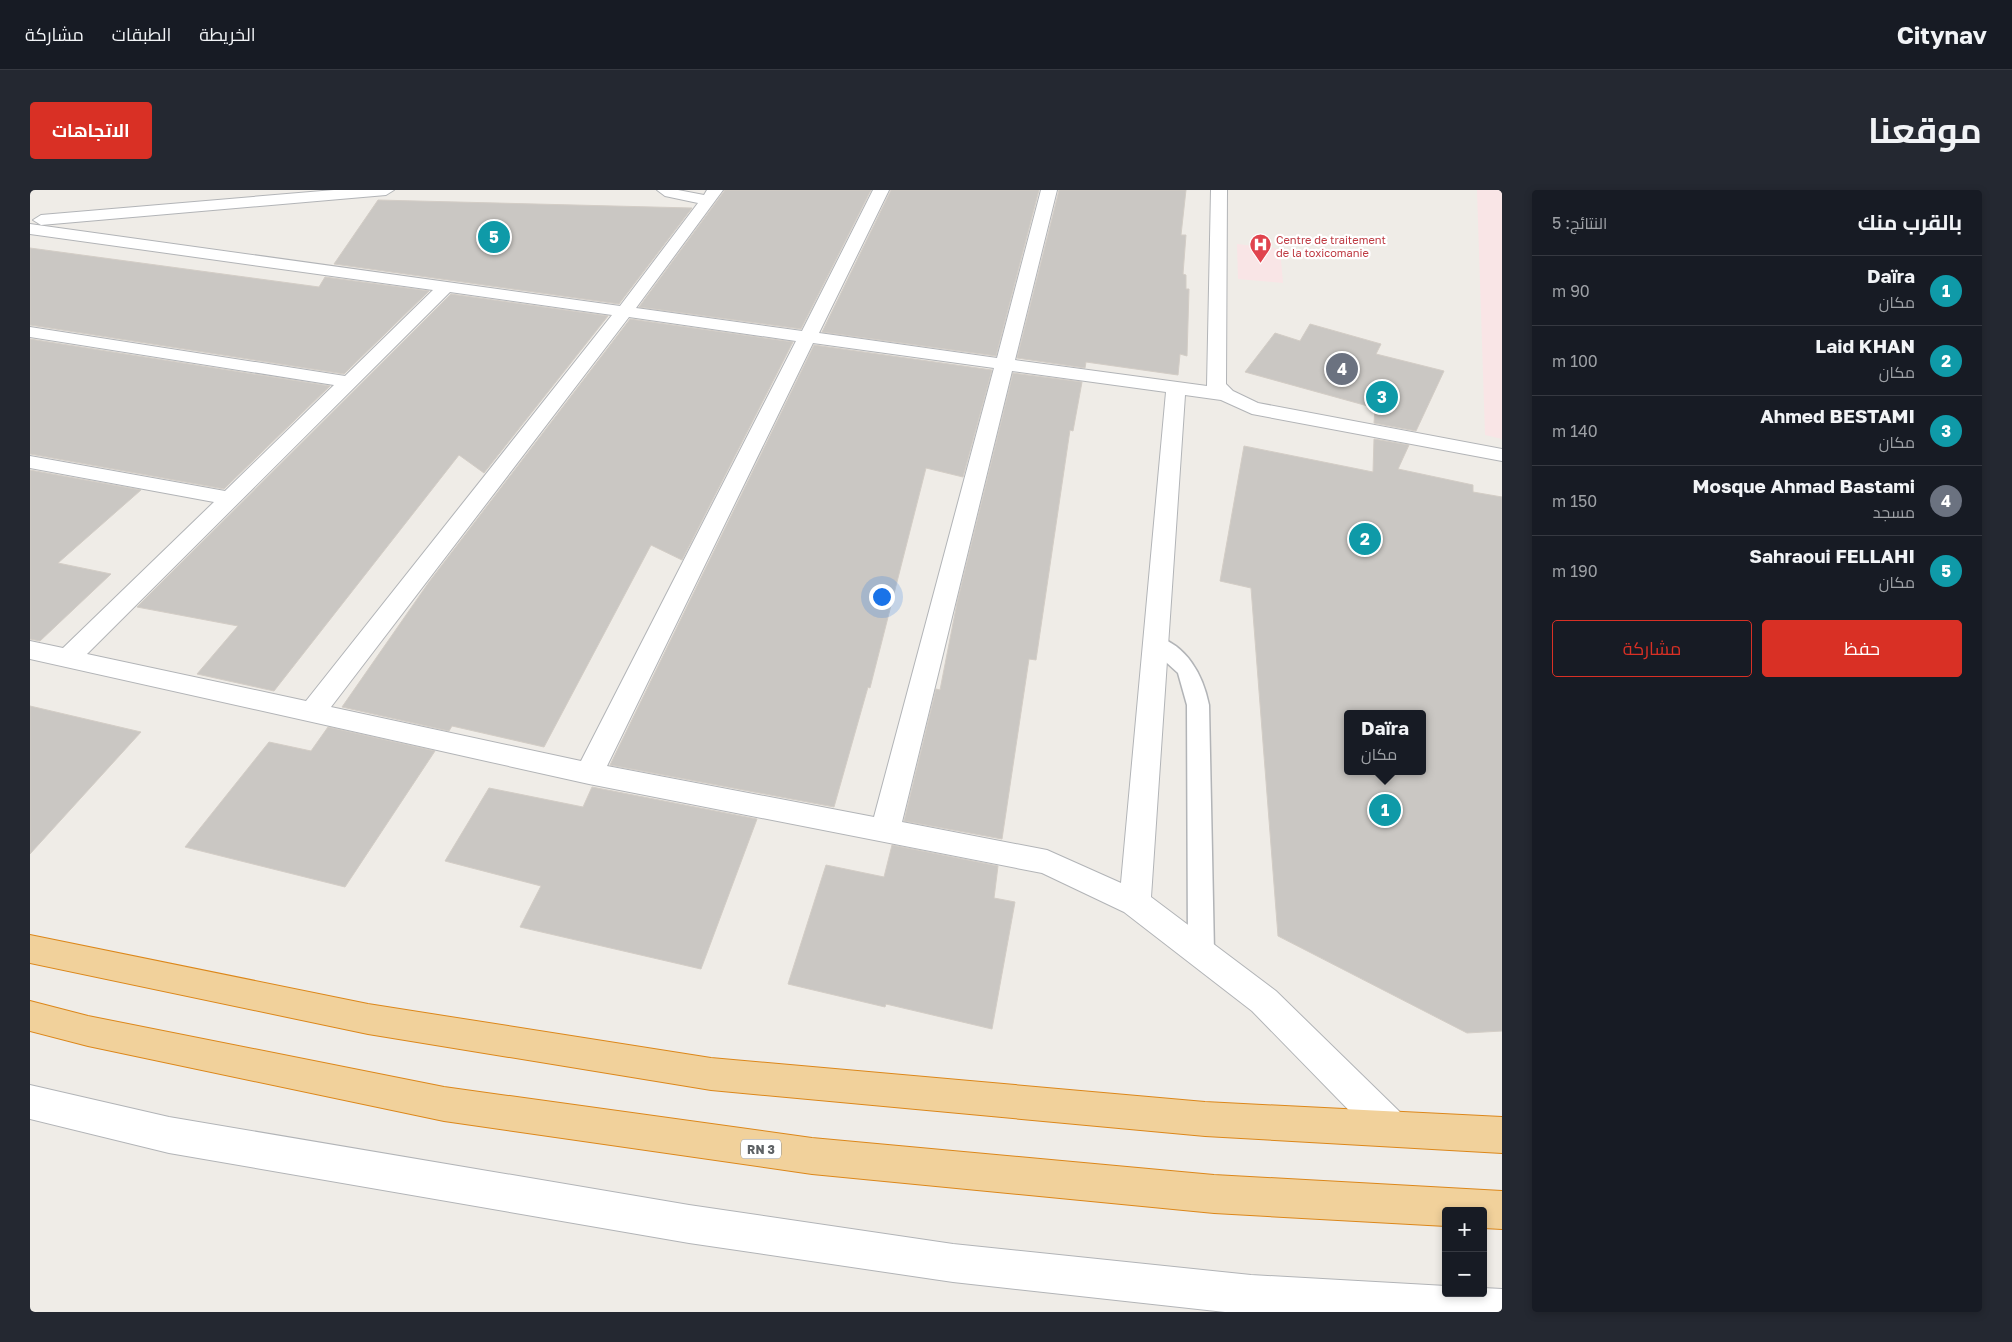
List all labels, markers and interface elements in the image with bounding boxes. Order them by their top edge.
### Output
text: Citynav [1897,20,1987,49]
text: مشاركة [25,23,84,45]
text: الطبقات [112,23,171,45]
text: الخريطة [199,23,256,45]
button: الاتجاهات [30,102,152,159]
text: موقعنا [1868,109,1982,151]
text: بالقرب منك [1858,209,1962,235]
text: النتائج: 5 [1552,213,1607,233]
pin: 5 [478,218,510,256]
hospital icon: Centre de traitement de la toxicomanie [1248,233,1272,264]
place label: Centre de traitement de la toxicomanie [1276,233,1386,259]
text: Daïra [1867,264,1915,287]
text: 90 m [1552,281,1590,301]
text: 1 [1942,281,1950,301]
text: مكان [1879,292,1915,312]
text: Laid KHAN [1815,334,1915,357]
pin: 4 [1326,350,1358,388]
text: 100 m [1552,351,1598,371]
text: 2 [1941,351,1951,371]
text: مكان [1879,362,1915,382]
pin: 3 [1366,378,1398,416]
text: Ahmed BESTAMI [1760,404,1915,427]
text: 140 m [1552,421,1598,441]
text: 3 [1941,421,1951,441]
text: مكان [1879,432,1915,452]
text: Mosque Ahmad Bastami [1693,474,1915,497]
text: 150 m [1552,491,1597,511]
text: 4 [1941,491,1951,511]
text: مسجد [1873,502,1915,522]
pin: 2 [1349,520,1381,558]
text: Sahraoui FELLAHI [1749,544,1915,567]
text: 190 m [1552,561,1598,581]
text: 5 [1941,561,1951,581]
text: مكان [1879,572,1915,592]
your location [869,584,895,610]
button: مشاركة [1552,620,1752,677]
button: حفظ [1762,620,1962,677]
popup [1344,710,1426,775]
text: Daïra [1361,716,1409,739]
text: مكان [1361,744,1397,764]
pin: 1 [1369,791,1401,829]
road number: RN 3 [741,1140,781,1159]
map controls [1442,1207,1487,1297]
button: + [1442,1207,1487,1252]
button: − [1442,1252,1487,1297]

